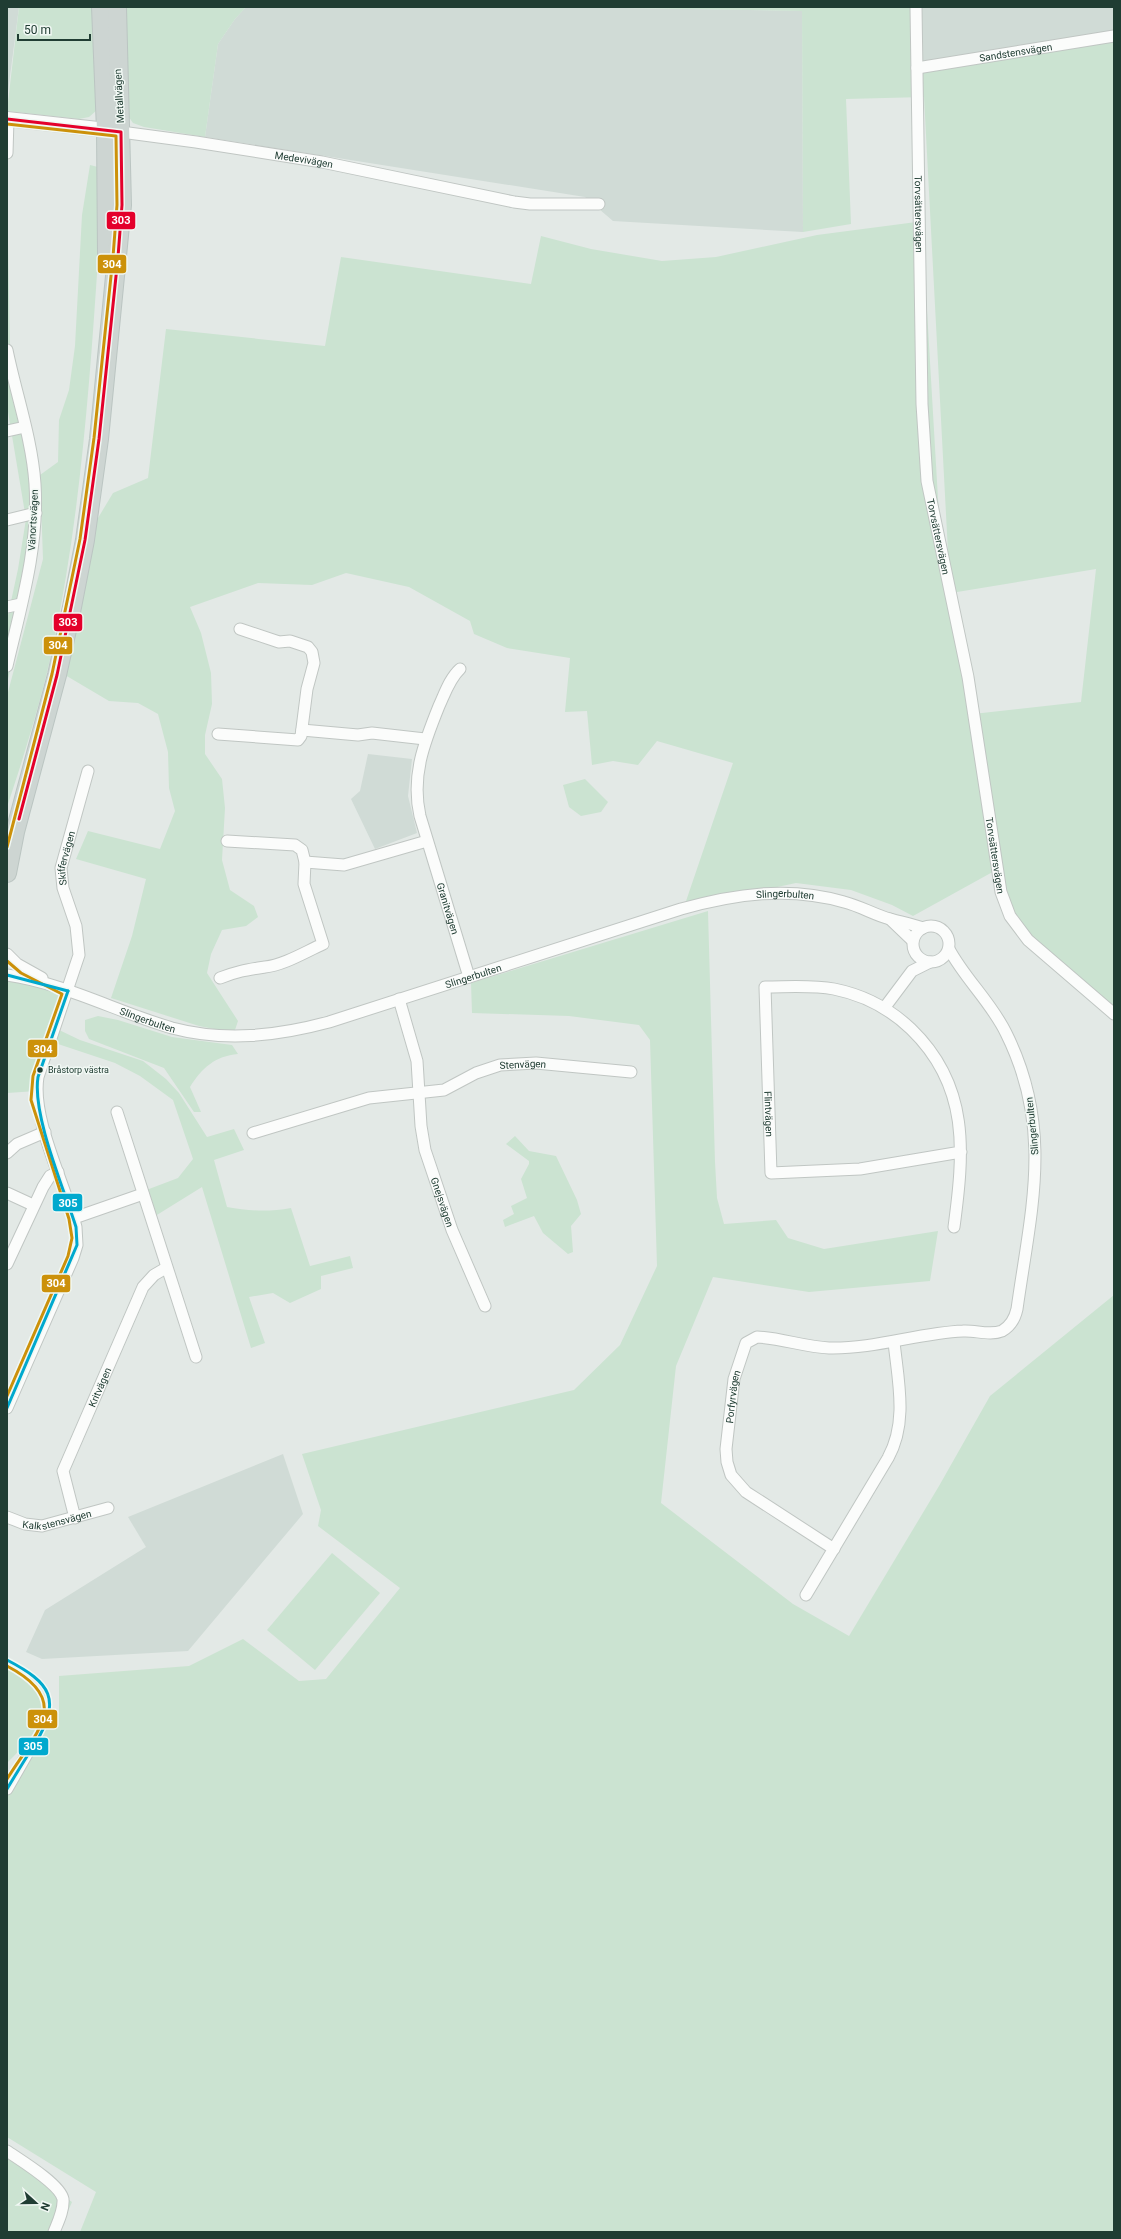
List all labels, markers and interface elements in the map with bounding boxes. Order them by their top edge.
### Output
scale bar [18,16,90,42]
text: 50 m [24,23,51,37]
street label: Sandstensvägen [978,41,1053,63]
street label: Metallvägen [112,69,126,123]
street label: Medevivägen [274,149,334,170]
street label: Torvsättersvägen [913,175,925,253]
line badge: 303 [106,211,136,230]
text: 303 [112,214,130,227]
line badge: 304 [97,254,127,274]
text: 304 [103,258,122,271]
street label: Vänortsvägen [26,489,40,551]
street label: Torvsättersvägen [925,498,952,576]
line badge: 303 [53,613,83,632]
text: 303 [59,616,77,629]
line badge: 304 [43,636,73,655]
text: 304 [49,639,68,652]
street label: Torvsättersvägen [984,816,1007,894]
street label: Skiffervägen [56,830,77,886]
street label: Granitvägen [435,881,461,936]
street label: Slingerbulten [756,888,815,901]
street label: Slingerbulten [444,962,503,990]
street label: Slingerbulten [118,1005,177,1034]
line badge: 304 [27,1039,58,1058]
text: 304 [34,1043,53,1056]
street label: Stenvägen [499,1057,547,1071]
marker: Bråstorp västra [35,1065,45,1075]
place label: Bråstorp västra [48,1065,109,1075]
street label: Flintvägen [763,1091,775,1137]
street label: Slingerbulten [1023,1096,1041,1156]
street label: Gnejsvägen [429,1176,456,1228]
line badge: 305 [52,1193,83,1212]
text: 305 [59,1197,77,1210]
line badge: 304 [41,1274,71,1293]
text: 304 [47,1277,66,1290]
street label: Kritvägen [86,1366,113,1409]
street label: Porfyrvägen [723,1368,742,1424]
street label: Kalkstensvägen [22,1507,92,1532]
line badge: 304 [27,1709,58,1729]
text: 304 [34,1713,53,1726]
line badge: 305 [18,1737,49,1756]
text: 305 [24,1740,42,1753]
north arrow [16,2183,56,2223]
text: N [37,2200,52,2213]

